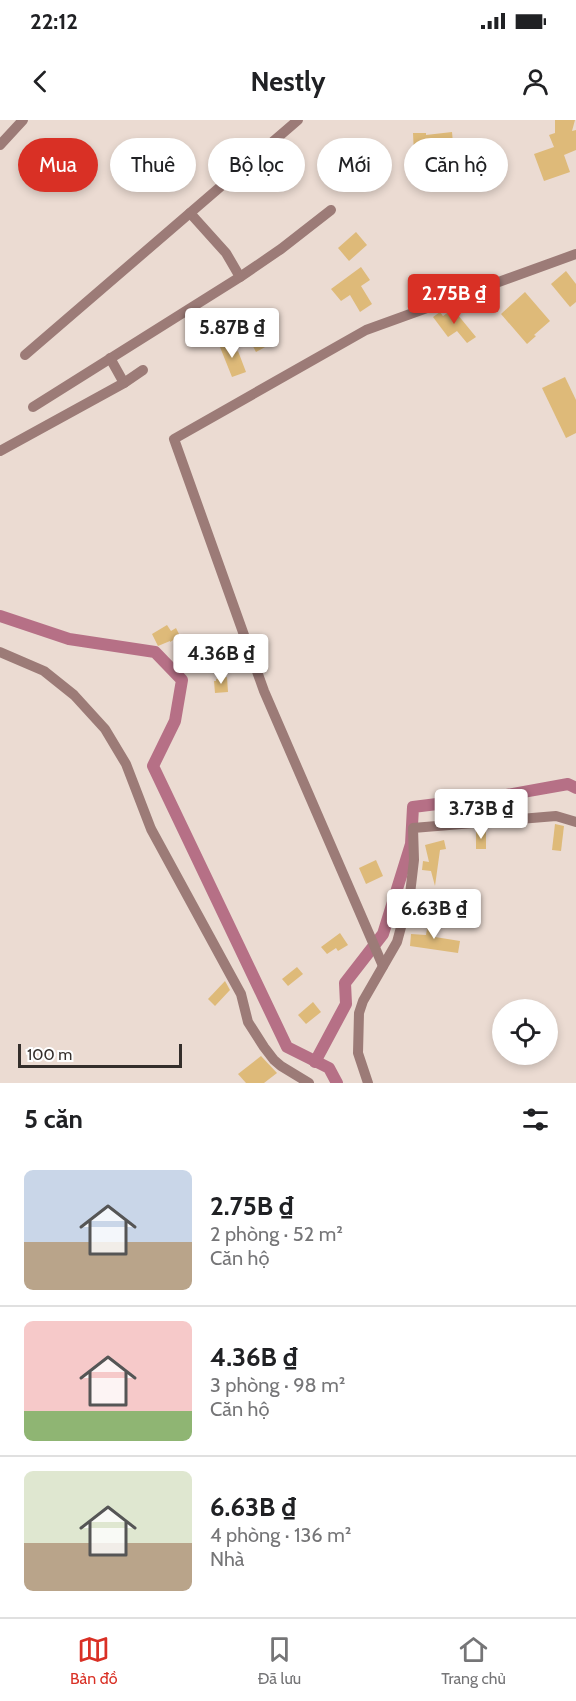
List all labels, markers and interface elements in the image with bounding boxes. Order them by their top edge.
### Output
text: 22:12 [30,8,78,35]
icon: back [24,65,57,98]
text: Nestly [251,65,325,98]
icon: person [519,65,552,98]
chip: Mua [18,138,98,192]
chip: Thuê [110,138,196,192]
chip: Bộ lọc [208,138,305,192]
chip: Mới [317,138,392,192]
chip: Căn hộ [404,138,508,192]
pin: 2.75B ₫ [399,274,509,325]
text: 2.75B ₫ [422,281,486,305]
pin: 5.87B ₫ [177,308,287,359]
text: 5.87B ₫ [199,315,265,339]
pin: 4.36B ₫ [166,634,276,685]
text: 4.36B ₫ [187,641,255,665]
pin: 3.73B ₫ [426,789,536,840]
text: 3.73B ₫ [449,796,513,820]
pin: 6.63B ₫ [379,889,489,940]
text: 6.63B ₫ [401,896,467,920]
map controls [492,999,558,1065]
button: locate [492,999,558,1065]
scale bar [18,1041,182,1068]
text: 100 m [27,1045,72,1064]
text: 5 căn [24,1103,83,1135]
icon: filters [519,1103,552,1136]
text: 2.75B ₫ [210,1190,294,1222]
icon: home [72,1194,144,1266]
text: 2 phòng · 52 m² [210,1222,343,1246]
text: Căn hộ [210,1246,269,1270]
text: 4.36B ₫ [210,1341,298,1373]
icon: home [72,1345,144,1417]
text: 3 phòng · 98 m² [210,1373,345,1397]
text: Căn hộ [210,1397,269,1421]
text: 6.63B ₫ [210,1491,296,1523]
icon: home [72,1495,144,1567]
text: 4 phòng · 136 m² [210,1523,351,1547]
text: Nhà [210,1547,244,1571]
tab: Bản đồ [70,1633,118,1688]
tab: Đã lưu [258,1633,301,1688]
tab: Trang chủ [441,1633,506,1688]

